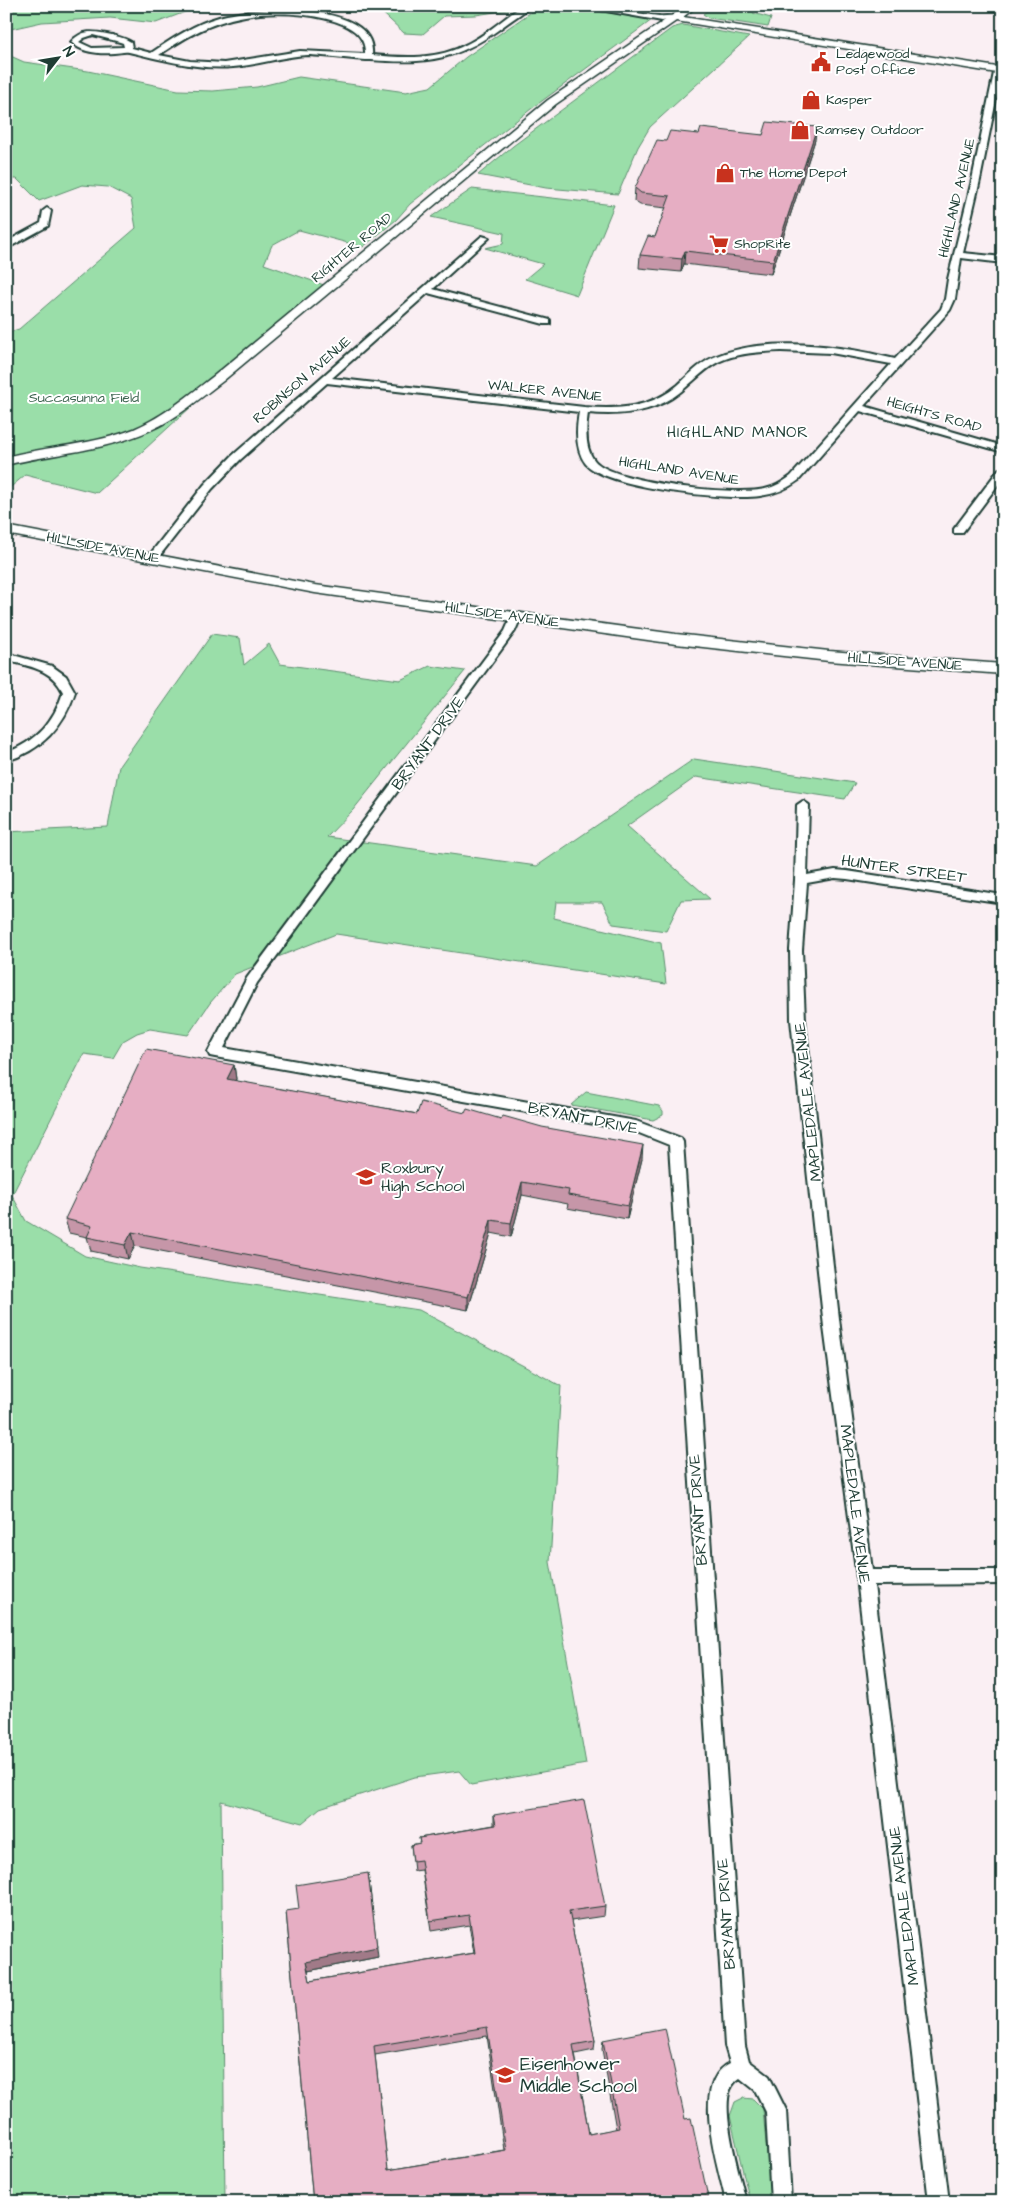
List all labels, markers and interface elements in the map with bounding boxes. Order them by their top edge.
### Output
north arrow [32,32,82,82]
text: N [57,43,79,61]
place label: Ledgewood Post Office [836,44,916,80]
public building icon: Ledgewood Post Office [810,51,832,73]
shop icon: Kasper [800,89,822,111]
place label: Kasper [826,90,872,110]
shop icon: Ramsey Outdoor [789,119,811,141]
place label: Ramsey Outdoor [815,120,924,140]
street label: HIGHLAND AVENUE [934,136,981,260]
shop icon: The Home Depot [714,162,736,184]
place label: The Home Depot [740,163,848,183]
street label: RIGHTER ROAD [307,208,397,288]
supermarket icon: ShopRite [708,233,730,255]
place label: ShopRite [734,234,791,254]
street label: ROBINSON AVENUE [249,331,356,428]
street label: WALKER AVENUE [487,375,604,407]
park label: Succasunna Field [29,388,139,408]
street label: HEIGHTS ROAD [884,392,984,438]
district label: HIGHLAND MANOR [667,422,809,443]
street label: HIGHLAND AVENUE [617,452,741,491]
street label: HILLSIDE AVENUE [45,527,162,569]
street label: HILLSIDE AVENUE [444,597,561,633]
street label: HILLSIDE AVENUE [847,648,964,676]
street label: BRYANT DRIVE [386,691,470,795]
street label: HUNTER STREET [840,849,968,889]
street label: MAPLEDALE AVENUE [789,1021,827,1183]
street label: BRYANT DRIVE [526,1097,640,1140]
place label: Roxbury High School [381,1157,465,1198]
school or university icon: Roxbury High School [355,1166,377,1188]
street label: MAPLEDALE AVENUE [834,1423,876,1585]
street label: BRYANT DRIVE [683,1453,713,1566]
street label: MAPLEDALE AVENUE [883,1825,925,1987]
street label: BRYANT DRIVE [711,1857,741,1970]
place label: Eisenhower Middle School [520,2051,637,2100]
school or university icon: Eisenhower Middle School [494,2064,516,2086]

